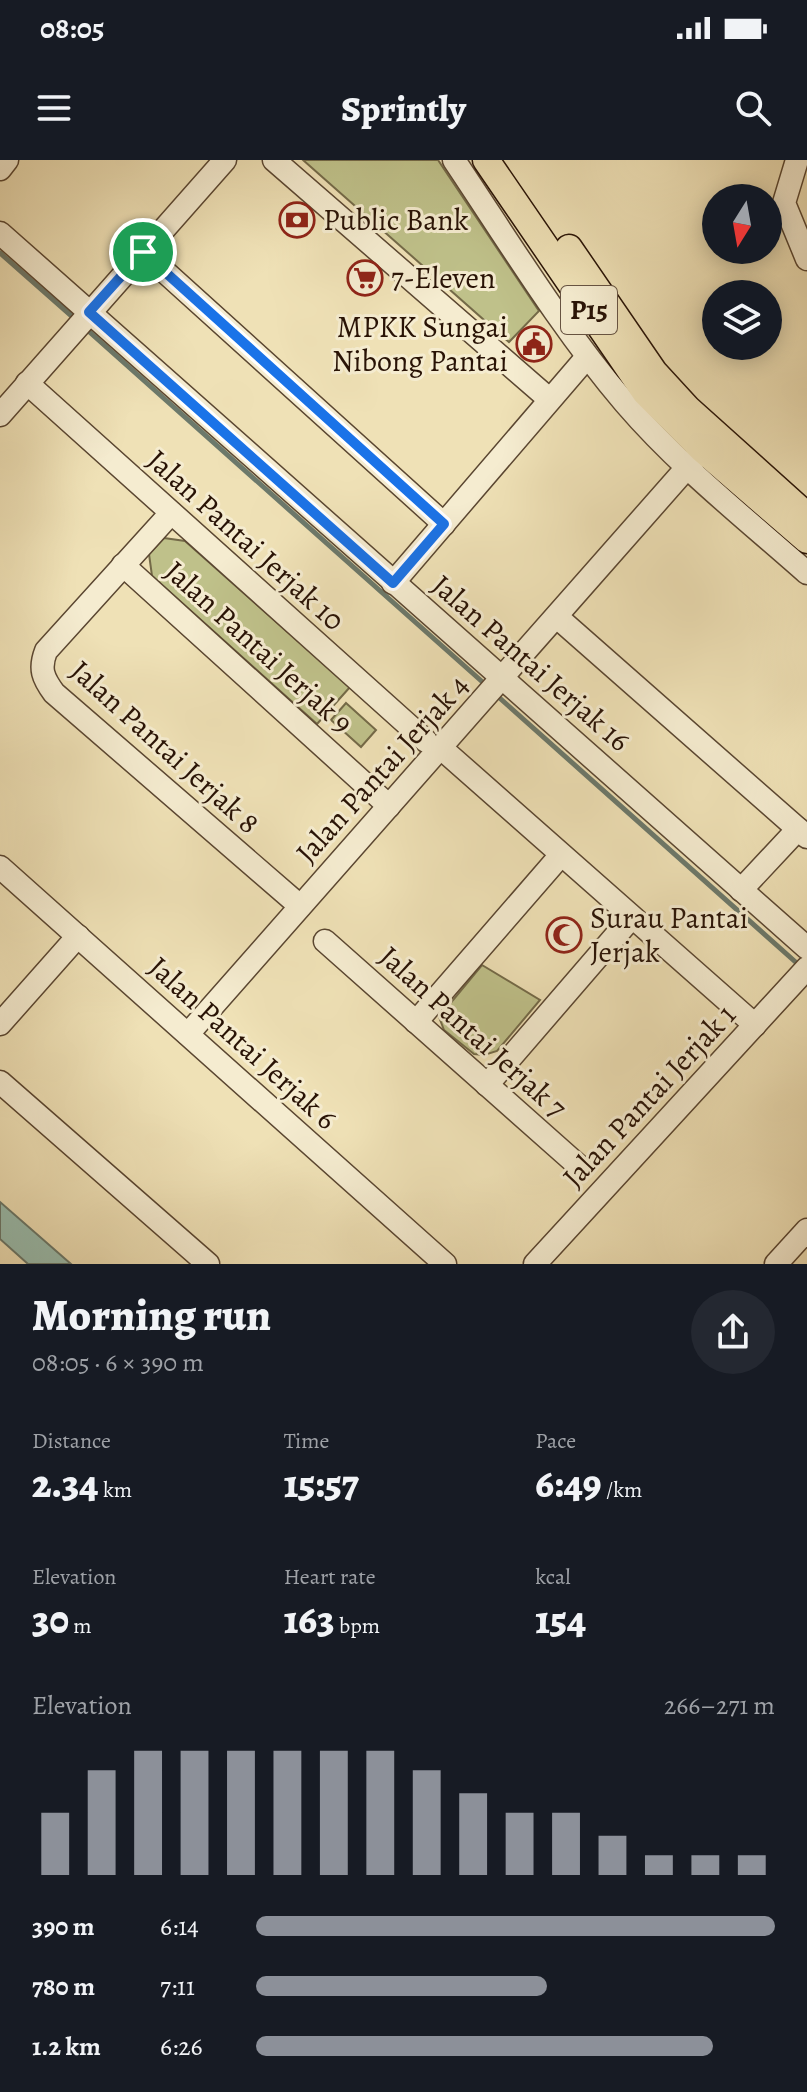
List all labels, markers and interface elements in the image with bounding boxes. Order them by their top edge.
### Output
text: 08:05 [40,8,105,48]
text: Sprintly [341,84,466,133]
icon: menu [32,86,76,130]
icon: search [731,86,775,130]
north arrow [702,184,782,264]
map controls [702,184,782,360]
place label: Public Bank [323,200,469,240]
bank icon: Public Bank [278,201,316,239]
pin [109,218,177,286]
icon: arrive [121,230,165,274]
place label: 7-Eleven [391,258,495,298]
supermarket icon: 7-Eleven [346,259,384,297]
button: layers [702,280,782,360]
road number: P15 [561,286,617,334]
place label: MPKK Sungai Nibong Pantai [332,307,508,381]
public building icon: MPKK Sungai Nibong Pantai [515,325,553,363]
street label: Jalan Pantai Jerjak 10 [138,440,354,640]
street label: Jalan Pantai Jerjak 9 [156,552,362,742]
street label: Jalan Pantai Jerjak 16 [423,566,639,760]
street label: Jalan Pantai Jerjak 8 [62,651,268,843]
street label: Jalan Pantai Jerjak 4 [287,666,477,872]
place label: Surau Pantai Jerjak [590,898,748,972]
mosque icon: Surau Pantai Jerjak [545,916,583,954]
street label: Jalan Pantai Jerjak 7 [371,937,576,1127]
street label: Jalan Pantai Jerjak 6 [140,948,346,1138]
street label: Jalan Pantai Jerjak 1 [553,996,745,1196]
text: Morning run [32,1285,271,1345]
button: share [691,1290,775,1374]
text: 08:05 · 6 × 390 m [32,1345,204,1380]
text: Distance [32,1426,111,1456]
text: Time [284,1426,329,1456]
text: Pace [535,1426,576,1456]
text: 2.34 [32,1456,99,1511]
text: 15:57 [284,1456,359,1511]
text: 6:49 [535,1456,602,1511]
text: km [99,1475,132,1505]
text: /km [602,1475,642,1505]
text: Elevation [32,1562,116,1592]
text: Heart rate [284,1562,376,1592]
text: kcal [535,1562,571,1592]
text: 30 [32,1592,69,1647]
text: 163 [284,1592,335,1647]
text: 154 [535,1592,586,1647]
text: m [69,1611,92,1641]
text: bpm [335,1611,380,1641]
text: Elevation [32,1688,132,1723]
text: 266–271 m [664,1688,775,1723]
text: 390 m [32,1909,95,1944]
text: 6:14 [160,1909,199,1944]
text: 780 m [32,1969,95,2004]
text: 7:11 [160,1969,195,2004]
text: 1.2 km [32,2029,101,2064]
text: 6:26 [160,2029,203,2064]

